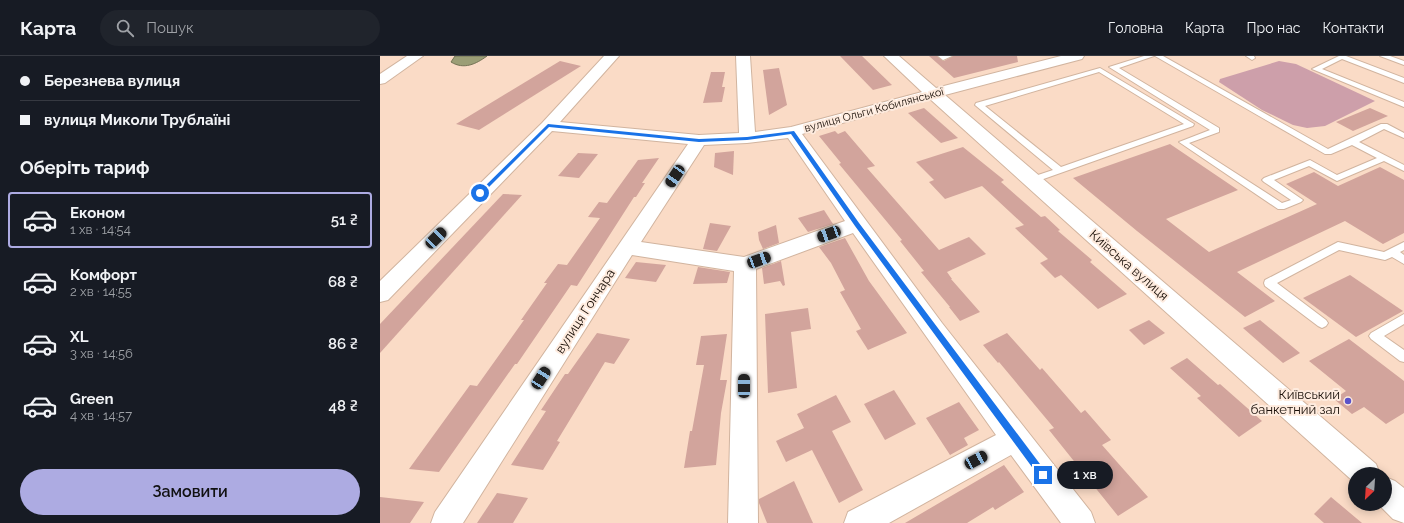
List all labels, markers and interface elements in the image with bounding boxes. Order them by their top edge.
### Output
search box [100,10,380,46]
text: Карта [20,17,76,39]
icon: search [114,17,136,39]
text: Пошук [146,19,194,37]
text: Головна [1108,20,1163,36]
text: Карта [1185,20,1225,36]
text: Про нас [1247,20,1301,36]
text: Контакти [1323,20,1384,36]
text: Березнева вулиця [44,72,180,90]
street label: вулиця Ольги Кобилянської [803,85,946,135]
text: вулиця Миколи Трублаїні [44,111,230,129]
text: Оберіть тариф [20,157,150,178]
car [663,163,687,189]
route start [471,184,489,202]
icon: car [22,202,58,238]
text: Економ [70,204,125,222]
text: 51 ₴ [331,211,358,229]
text: 1 хв · 14:54 [70,222,131,237]
car [816,224,842,244]
car [423,225,449,251]
street label: Київська вулиця [1086,227,1172,303]
car [746,250,772,270]
icon: car [22,264,58,300]
text: Комфорт [70,266,137,284]
street label: вулиця Гончара [552,266,618,356]
text: 68 ₴ [328,273,358,291]
text: 2 хв · 14:55 [70,284,132,299]
icon: car [22,326,58,362]
text: XL [70,328,88,346]
text: 86 ₴ [328,335,358,353]
text: 3 хв · 14:56 [70,346,133,361]
car [529,365,553,391]
car [738,374,750,398]
place label: Київський банкетний зал [1250,387,1340,417]
icon: car [22,388,58,424]
text: Green [70,390,114,408]
marker: Київський банкетний зал [1343,396,1353,406]
text: 48 ₴ [329,397,358,415]
text: 4 хв · 14:57 [70,408,132,423]
car [963,449,989,471]
callout: 1 хв [1057,461,1113,489]
route end [1034,466,1052,484]
text: 1 хв [1073,467,1097,482]
north arrow [1348,467,1392,511]
map controls [1348,467,1392,511]
button: Замовити [20,469,360,515]

